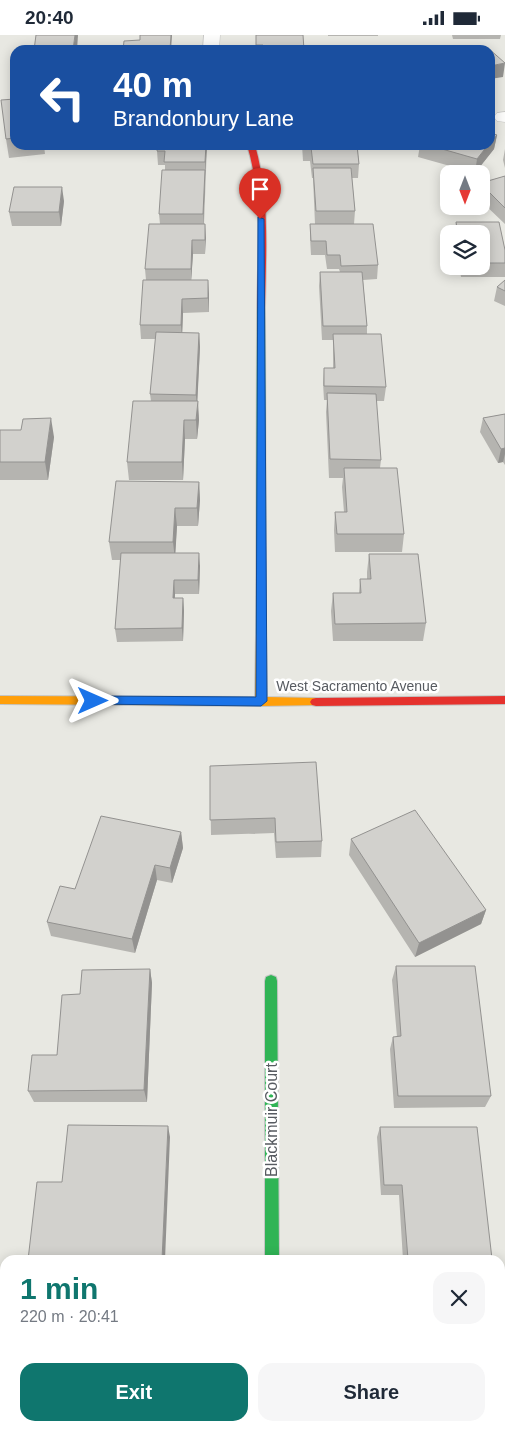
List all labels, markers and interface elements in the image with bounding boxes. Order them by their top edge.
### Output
text: 20:40 [25,7,74,28]
icon: left [30,65,95,130]
text: 40 m [113,65,193,104]
text: Brandonbury Lane [113,106,294,131]
north arrow [440,165,490,215]
map controls [440,165,490,275]
pin [239,168,281,219]
icon: arrive [246,175,274,203]
button: layers [440,225,490,275]
position arrow [66,674,118,726]
street label: West Sacramento Avenue [276,678,438,694]
street label: Blackmuir Court [263,1063,280,1177]
text: 1 min [20,1272,98,1305]
button: close [433,1272,485,1324]
text: 220 m · 20:41 [20,1308,119,1325]
button: Exit [20,1363,248,1421]
button: Share [258,1363,485,1421]

